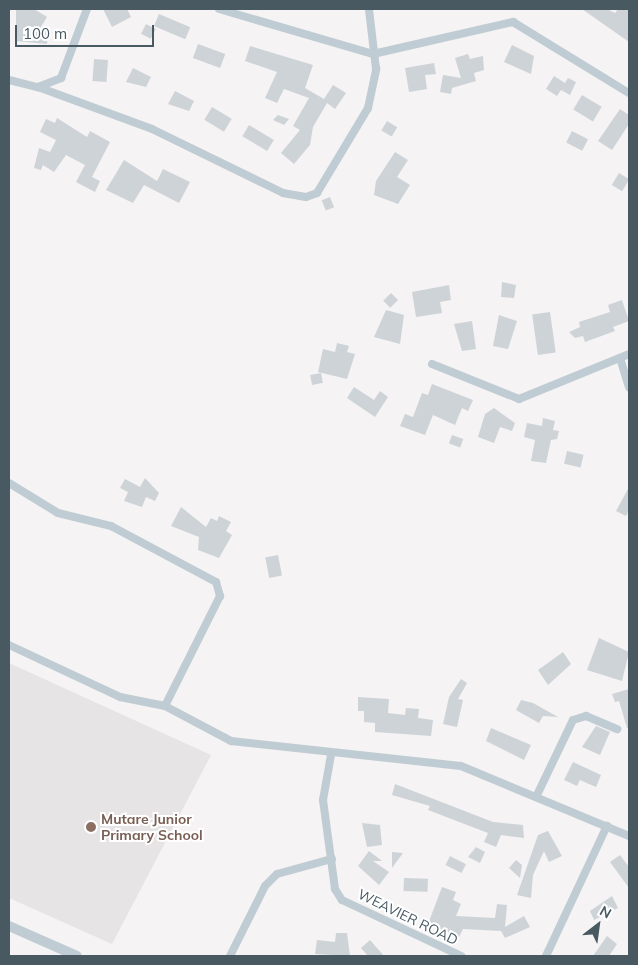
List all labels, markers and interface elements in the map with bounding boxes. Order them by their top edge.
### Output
scale bar [18,15,156,47]
text: 100 m [23,24,67,43]
place label: Mutare Junior Primary School [101,811,203,844]
marker: Mutare Junior Primary School [85,821,97,833]
street label: WEAVIER ROAD [355,886,461,948]
north arrow [573,900,623,950]
text: N [596,902,615,922]

